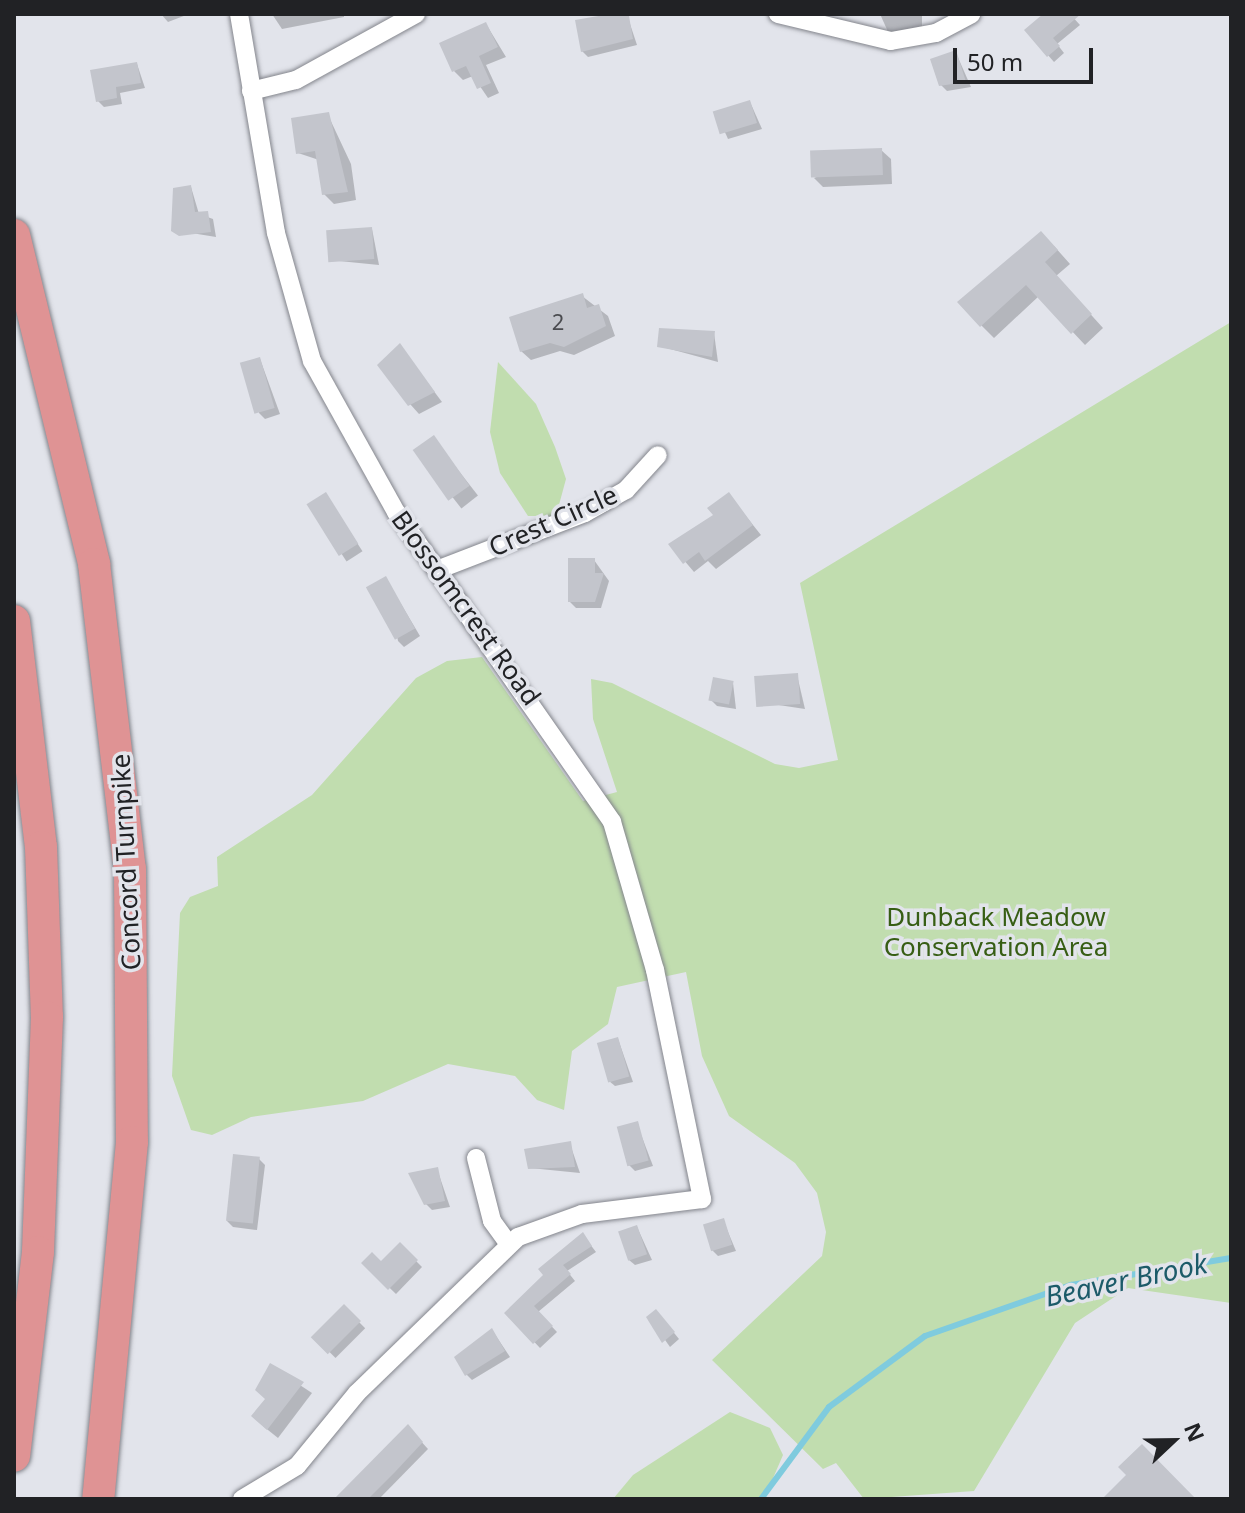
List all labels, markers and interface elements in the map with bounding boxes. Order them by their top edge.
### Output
scale bar [957,32,1097,82]
text: 50 m [967,45,1023,78]
house number: 2 [552,309,564,335]
street label: Crest Circle [484,479,622,563]
street label: Blossomcrest Road [385,505,547,711]
street label: Concord Turnpike [105,753,147,971]
park label: Dunback Meadow Conservation Area [884,901,1108,962]
water label: Beaver Brook [1042,1245,1210,1313]
north arrow [1133,1401,1213,1481]
text: N [1178,1418,1213,1446]

